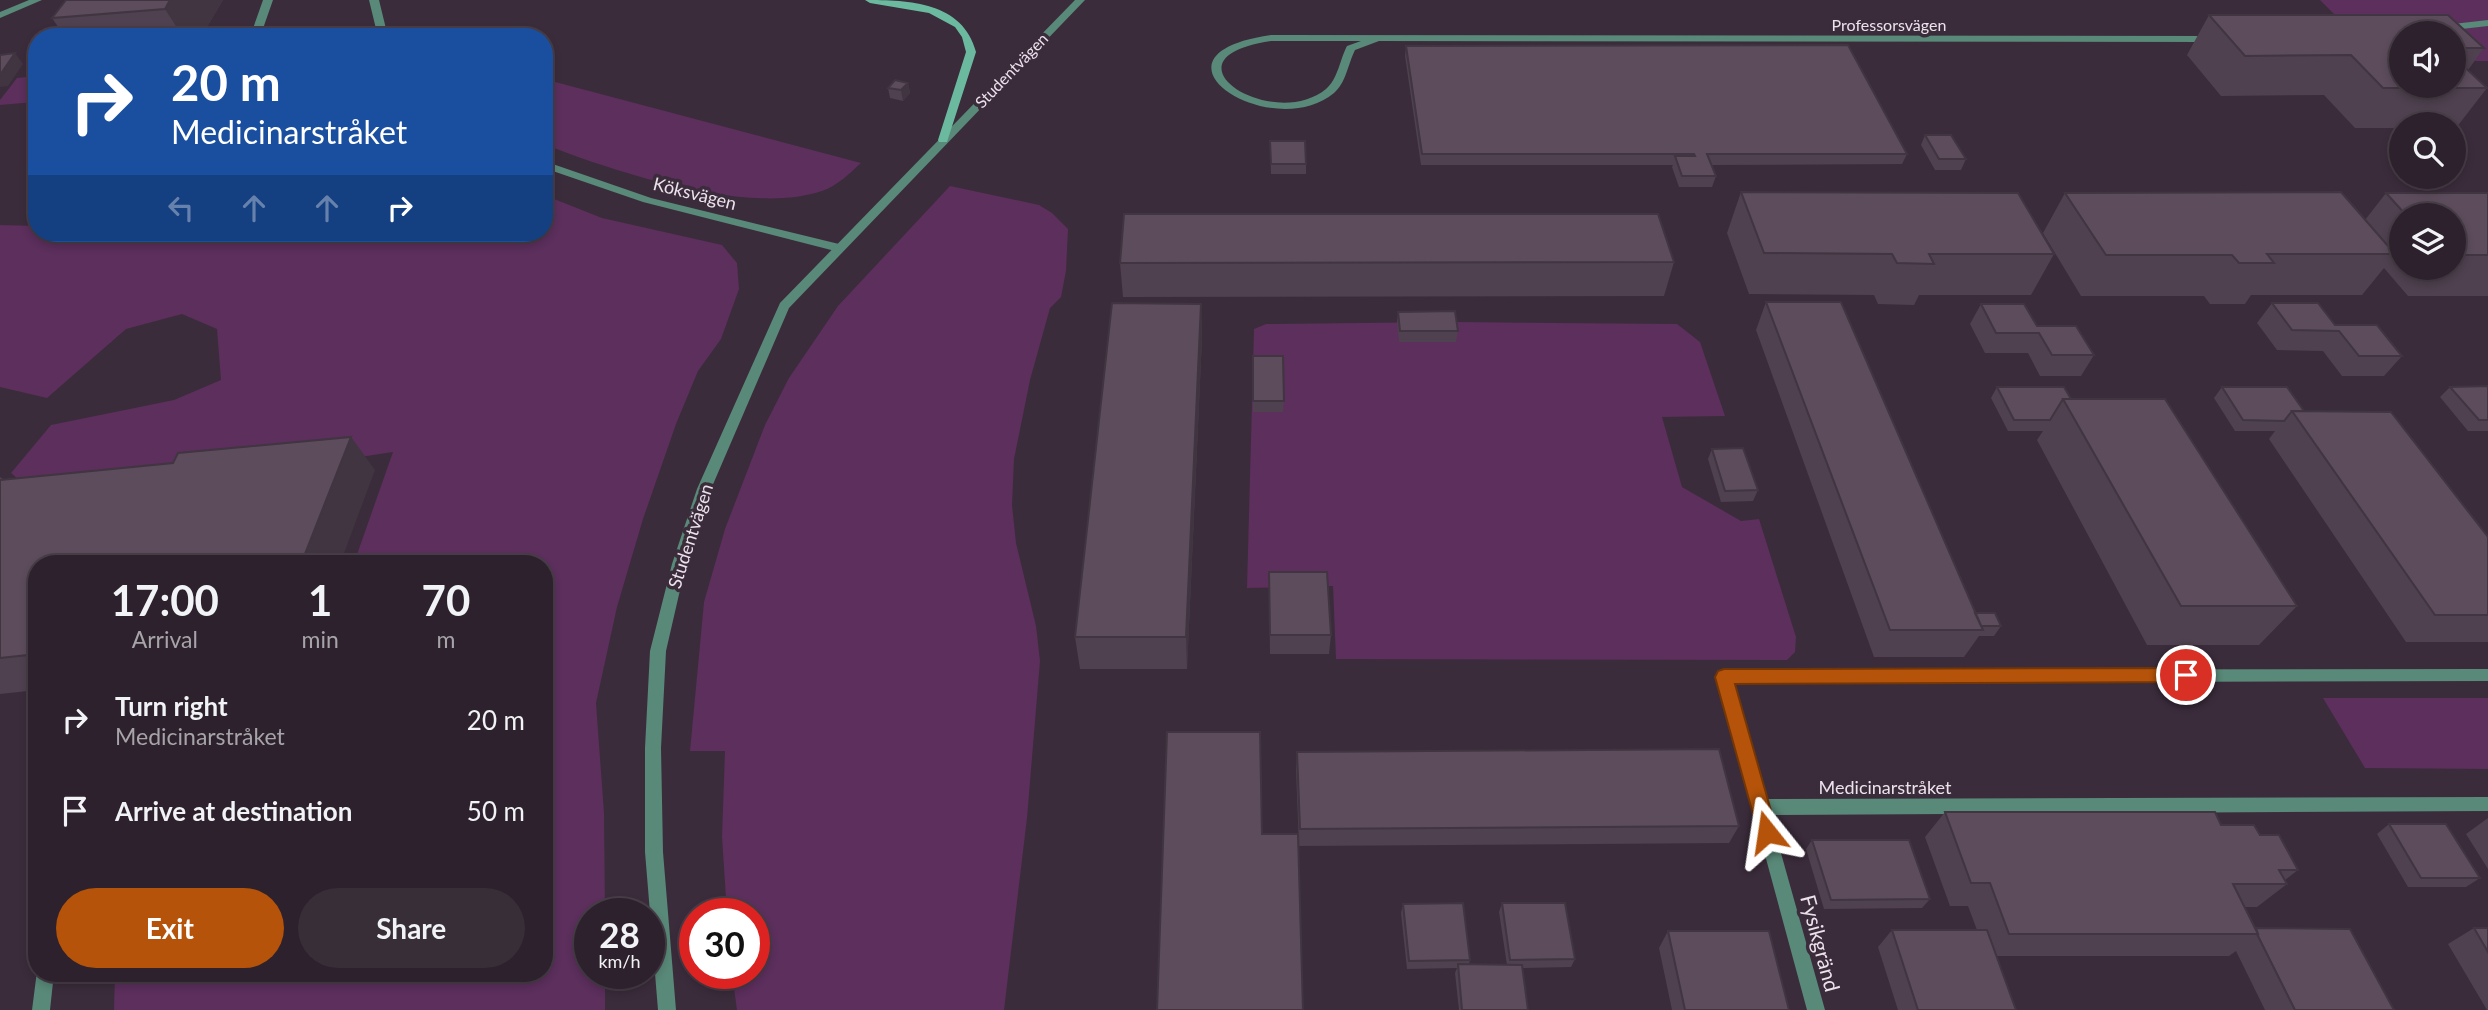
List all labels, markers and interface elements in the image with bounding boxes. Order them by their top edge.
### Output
street label: Professorsvägen [1832,15,1946,34]
map controls [2389,21,2466,280]
button: sound [2389,21,2466,98]
street label: Studentvägen [971,29,1051,111]
text: 20 m [171,53,281,111]
icon: right [56,56,147,147]
text: Medicinarstråket [171,112,407,151]
button: search [2389,112,2466,189]
street label: Köksvägen [651,172,739,214]
icon: left [162,189,200,227]
icon: ahead [235,189,273,227]
icon: ahead [308,189,346,227]
icon: right [381,189,419,227]
button: layers [2389,203,2466,280]
street label: Studentvägen [663,481,717,591]
text: 17:00 [111,575,219,625]
text: 1 [308,575,332,625]
text: 70 [422,575,470,625]
text: Arrival [132,625,198,653]
text: min [302,625,339,653]
text: m [436,625,455,653]
pin [2156,645,2216,705]
icon: arrive [2167,656,2205,694]
text: Turn right [115,690,228,722]
icon: right [56,701,94,739]
text: 20 m [467,704,525,736]
text: Medicinarstråket [115,722,285,750]
street label: Medicinarstråket [1819,776,1952,798]
icon: arrive [56,792,94,830]
text: Arrive at destination [115,795,352,827]
text: 50 m [467,795,525,827]
position arrow [1730,795,1804,869]
button: Exit [56,888,284,968]
button: Share [298,888,525,968]
street label: Fysikgränd [1796,892,1846,994]
speed limit sign: 30 [679,898,770,989]
text: 28 [599,913,640,955]
text: km/h [598,950,641,972]

